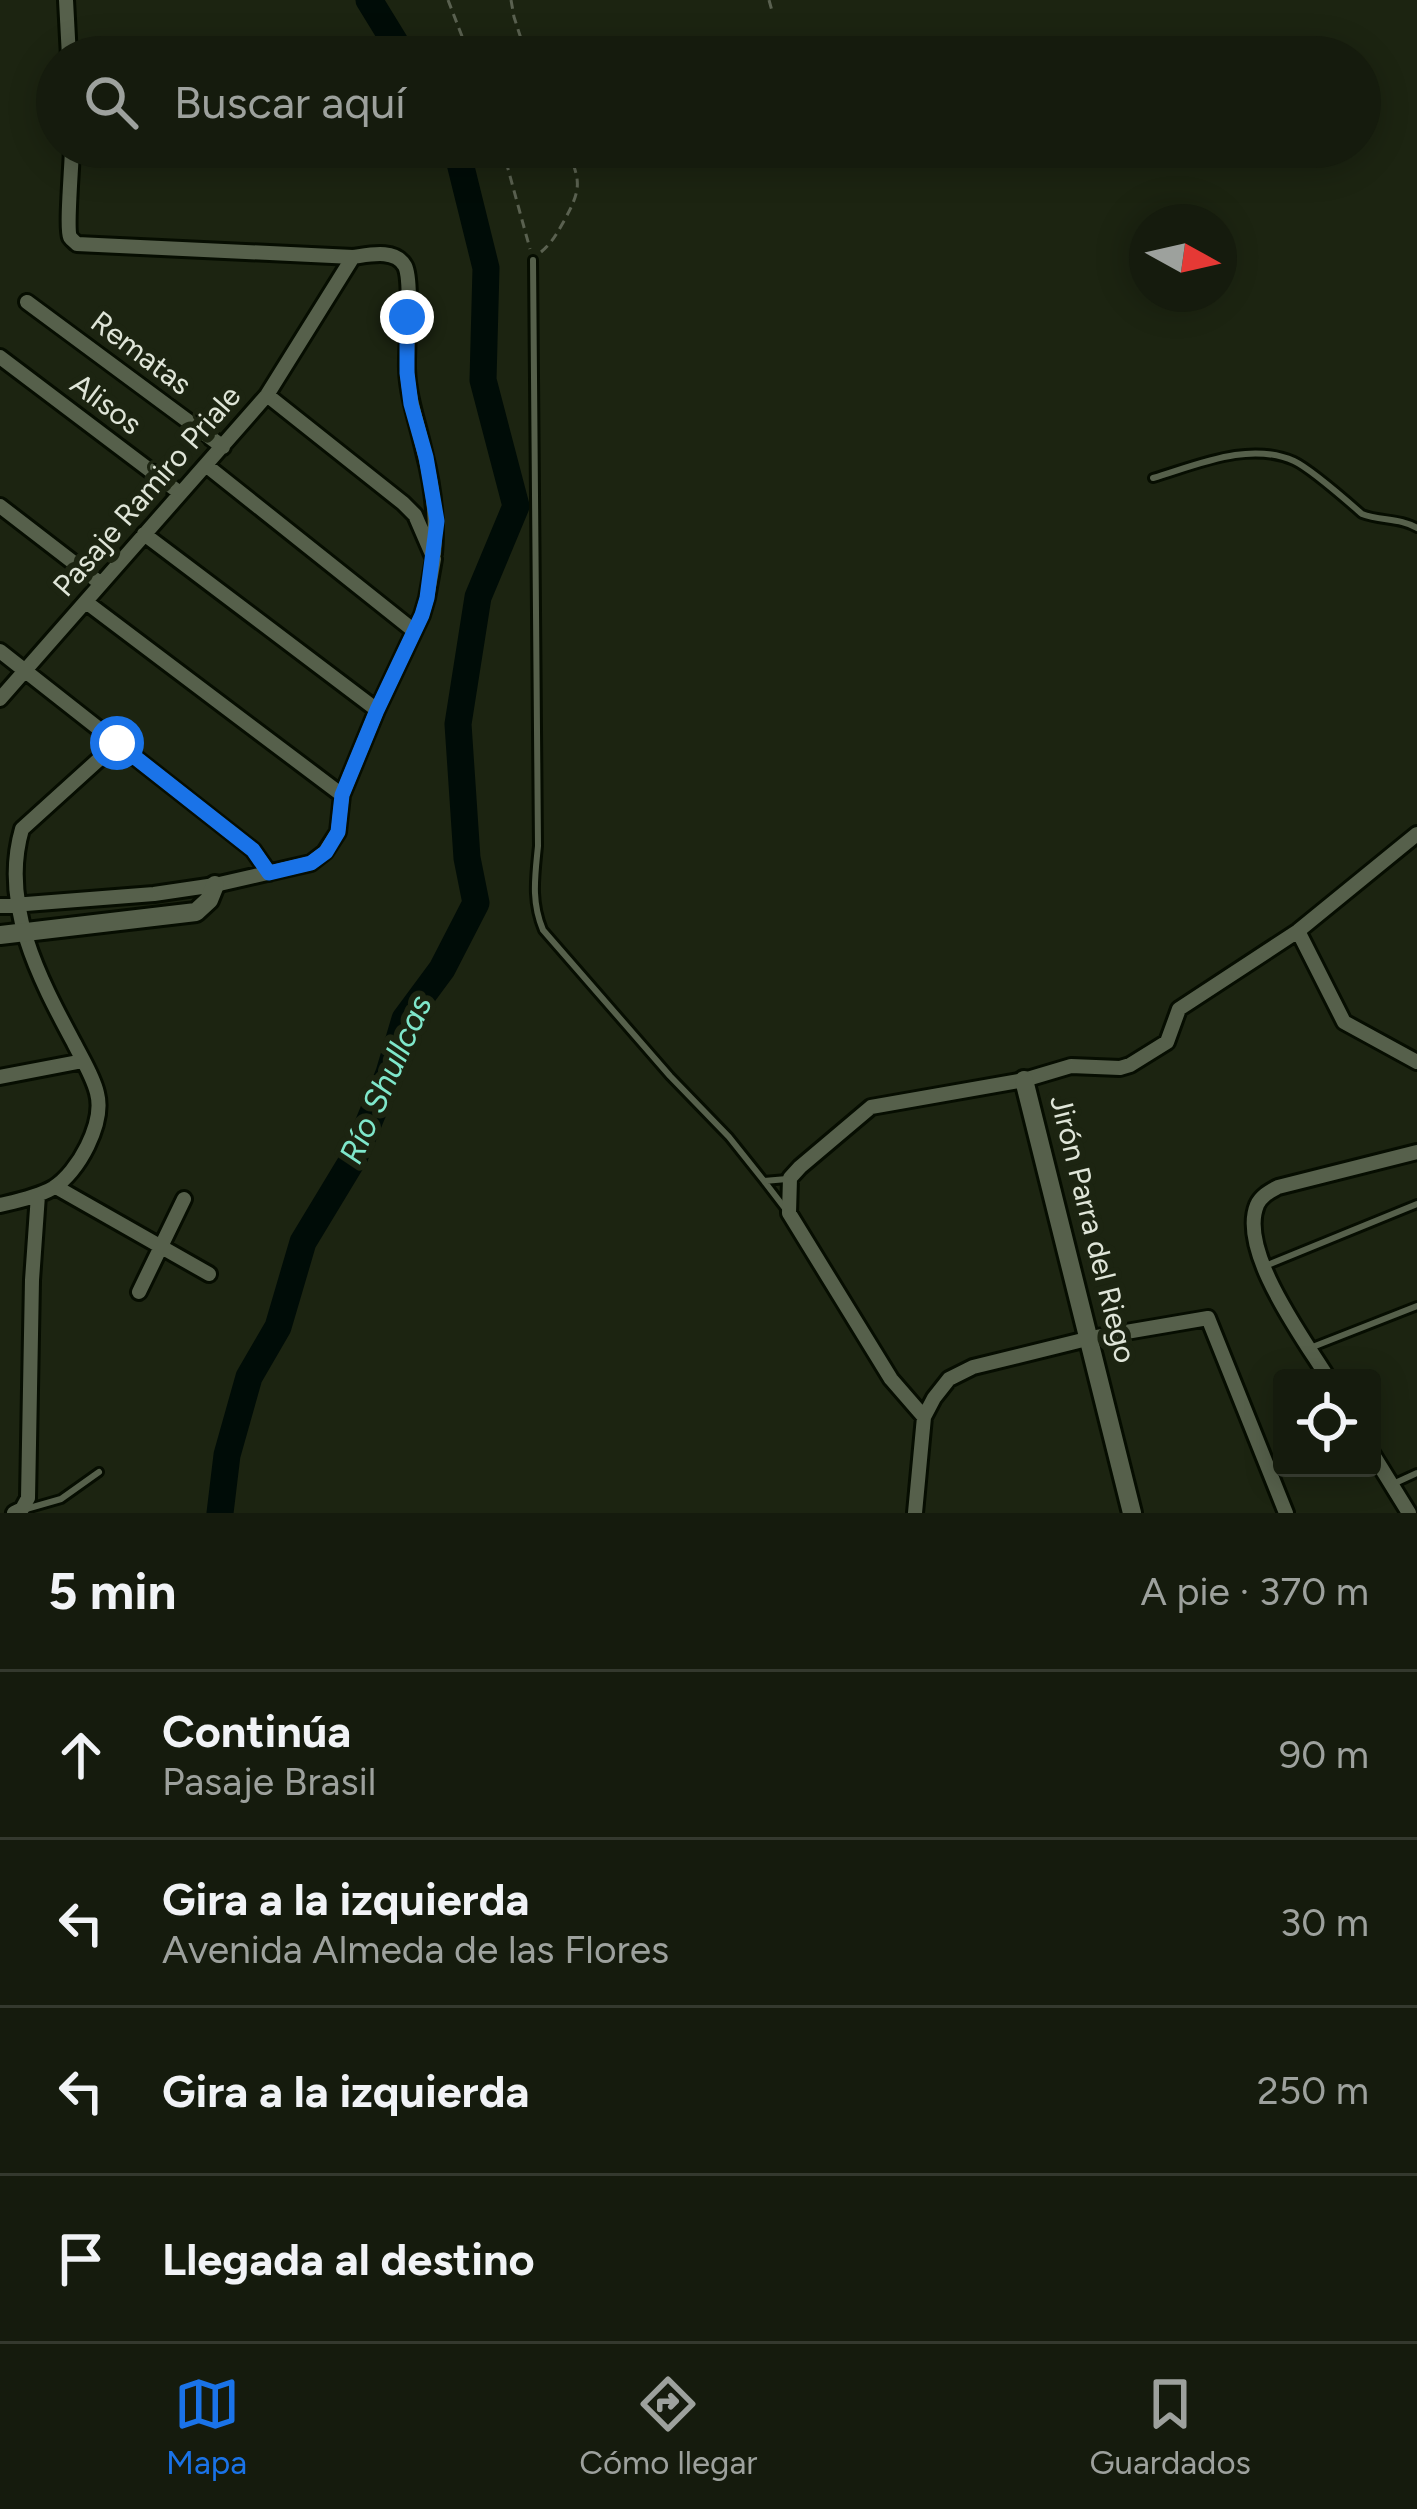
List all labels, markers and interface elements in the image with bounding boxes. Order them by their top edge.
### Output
search box [36,36,1381,168]
icon: search [78,69,144,135]
text: Buscar aquí [174,75,406,129]
north arrow [1129,204,1237,312]
route end [380,290,434,344]
street label: Rematas [84,303,199,402]
street label: Alisos [64,365,149,442]
street label: Pasaje Ramiro Priale [45,378,248,604]
route start [90,716,144,770]
water label: Río Shullcas [331,989,440,1169]
street label: Jirón Parra del Riego [1042,1091,1145,1367]
map controls [1273,1369,1381,1477]
button: locate [1273,1369,1381,1477]
text: 5 min [48,1561,177,1622]
text: A pie · 370 m [1140,1568,1369,1615]
text: Continúa [162,1704,351,1758]
icon: ahead [48,1722,114,1788]
text: 90 m [1279,1731,1369,1778]
text: Pasaje Brasil [162,1758,376,1805]
text: Gira a la izquierda [162,1872,529,1926]
icon: left [48,1890,114,1956]
text: 30 m [1280,1899,1369,1946]
text: Avenida Almeda de las Flores [162,1926,669,1973]
icon: left [48,2058,114,2124]
text: Gira a la izquierda [162,2064,529,2118]
text: 250 m [1257,2067,1369,2114]
icon: arrive [48,2226,114,2292]
text: Llegada al destino [162,2232,535,2286]
tab: Mapa [166,2371,247,2482]
tab: Cómo llegar [579,2371,757,2482]
tab: Guardados [1089,2371,1251,2482]

